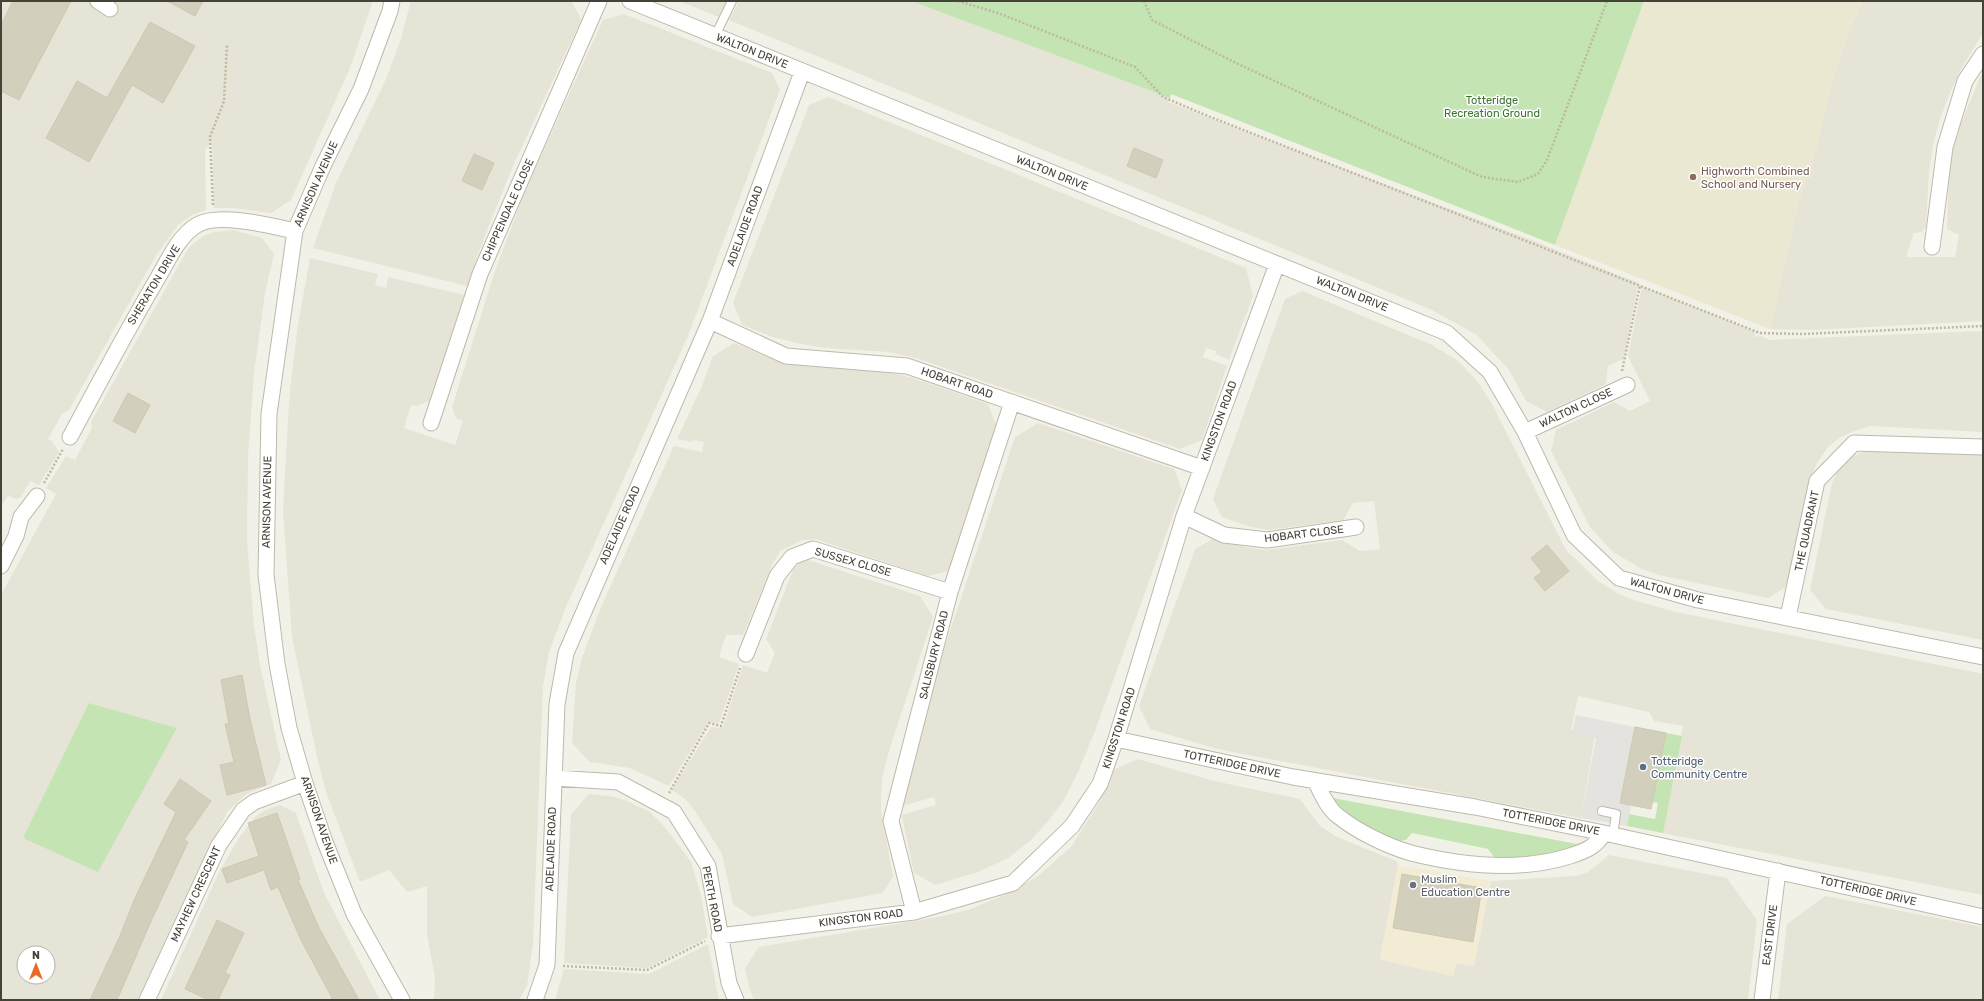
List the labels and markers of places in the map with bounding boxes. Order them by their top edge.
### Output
place label: Highworth Combined School and Nursery [1701,165,1810,191]
marker: Highworth Combined School and Nursery [1688,172,1698,182]
place label: Totteridge Community Centre [1651,755,1748,781]
marker: Totteridge Community Centre [1638,762,1648,772]
place label: Muslim Education Centre [1421,873,1510,899]
marker: Muslim Education Centre [1408,880,1418,890]

